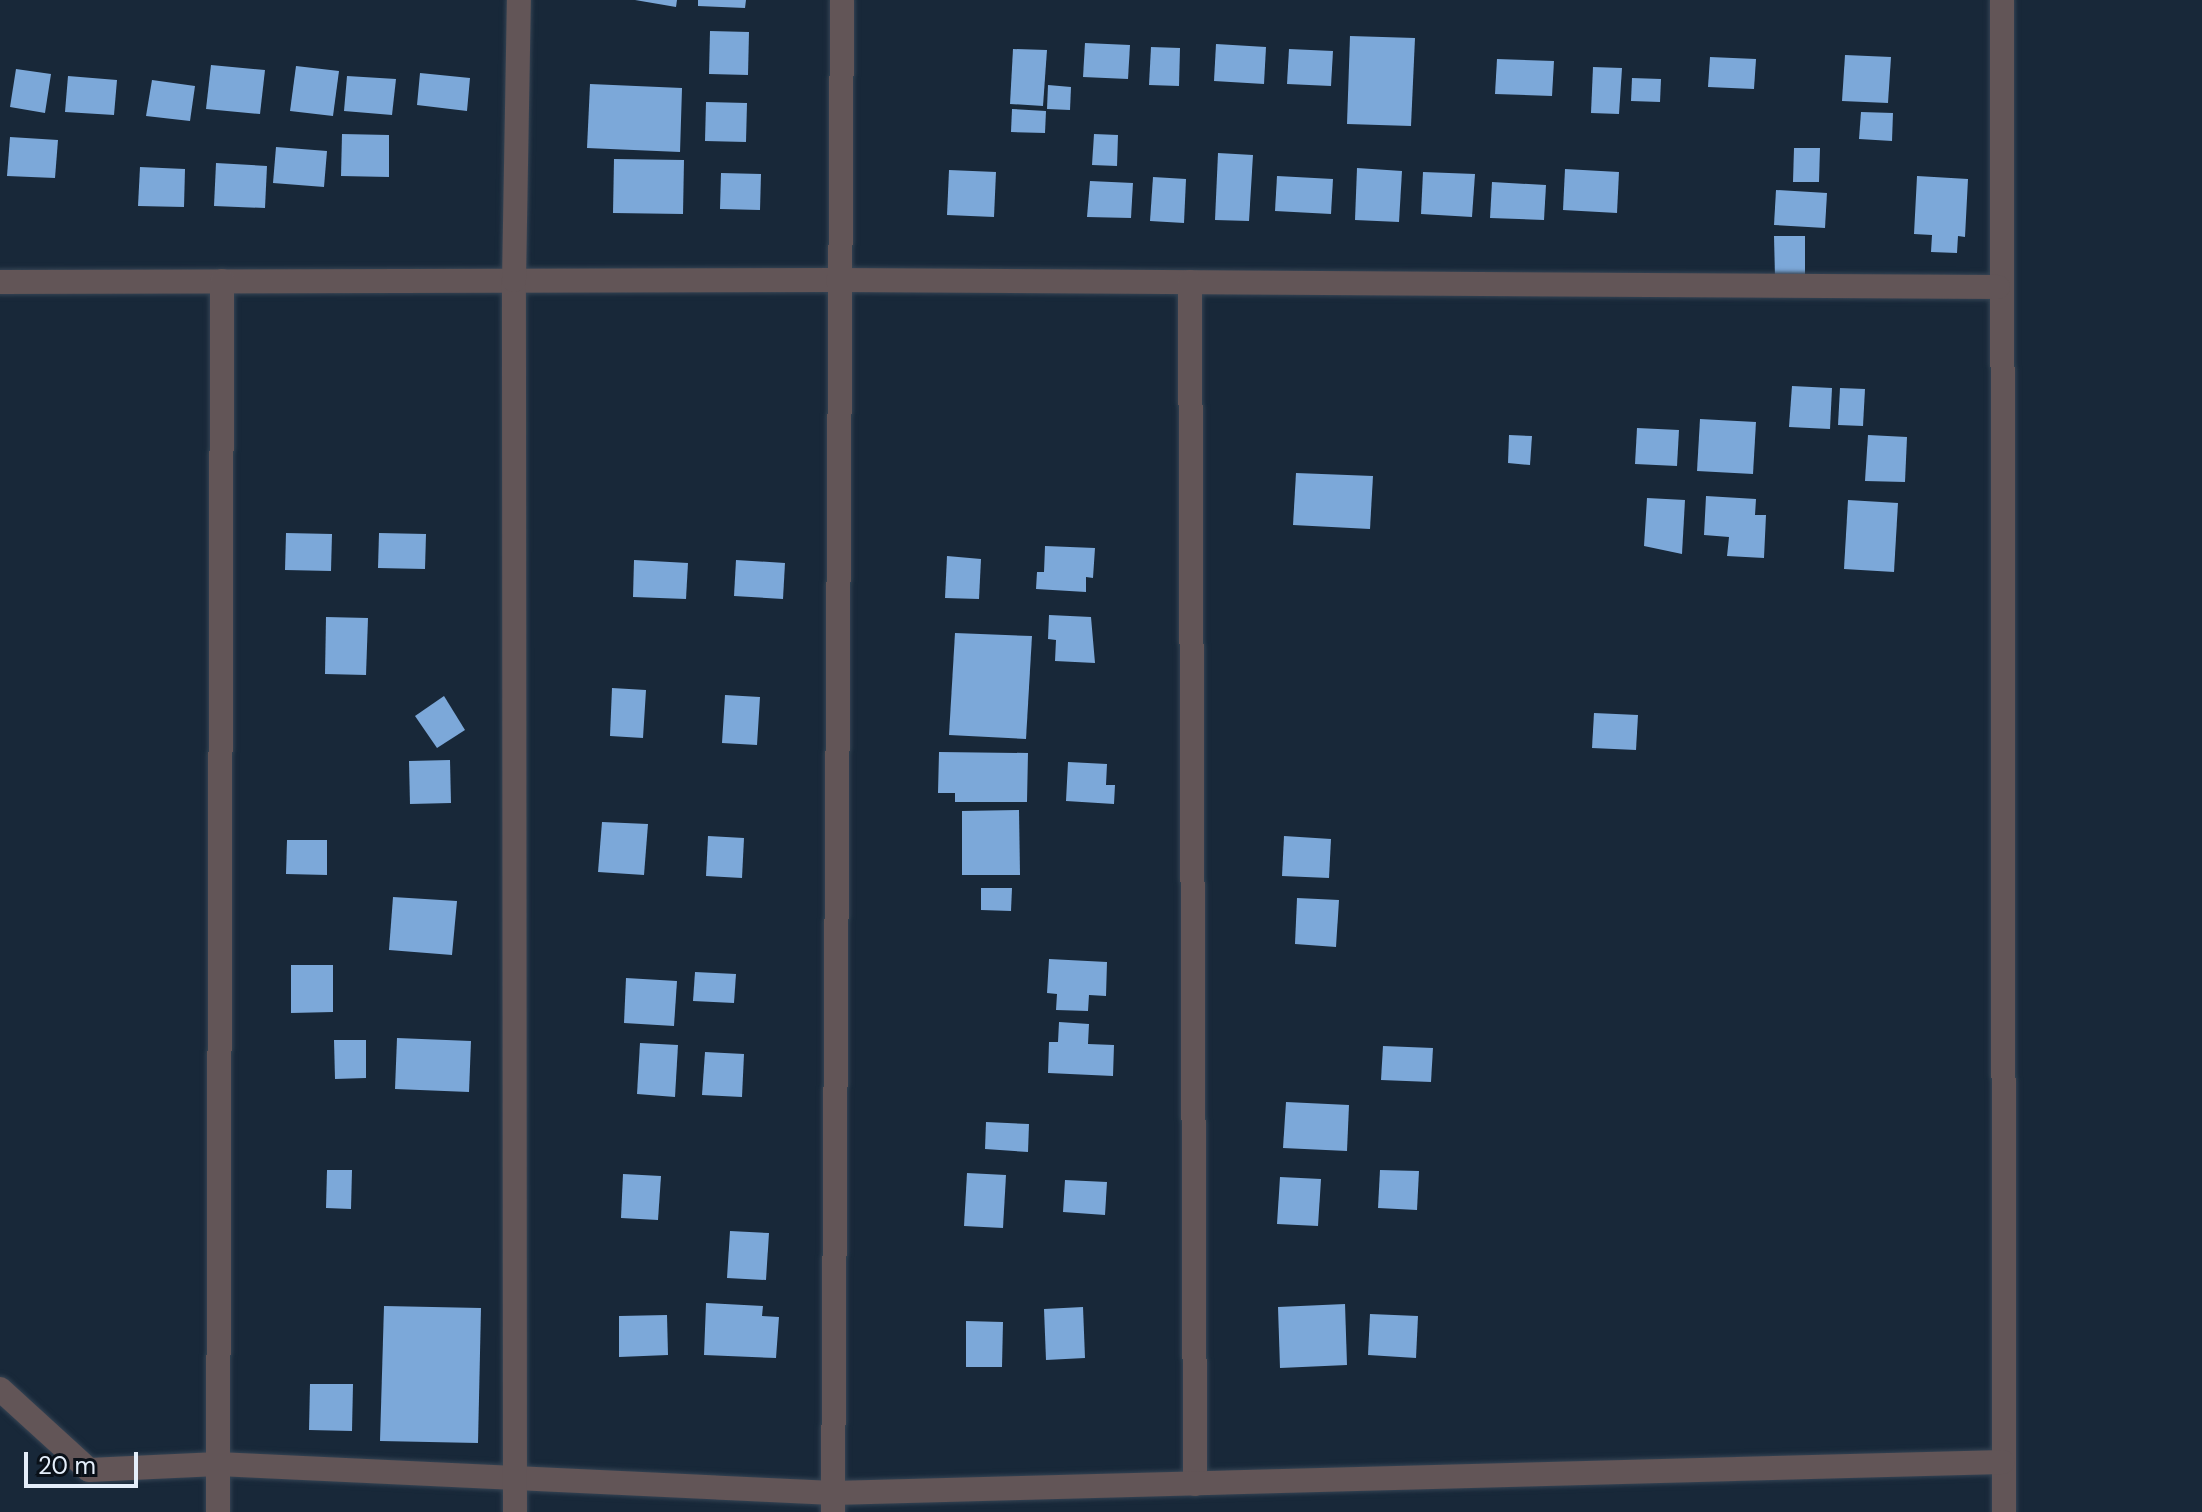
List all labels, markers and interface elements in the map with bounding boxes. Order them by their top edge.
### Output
scale bar [28,1436,142,1486]
text: 20 m [38,1450,96,1481]

